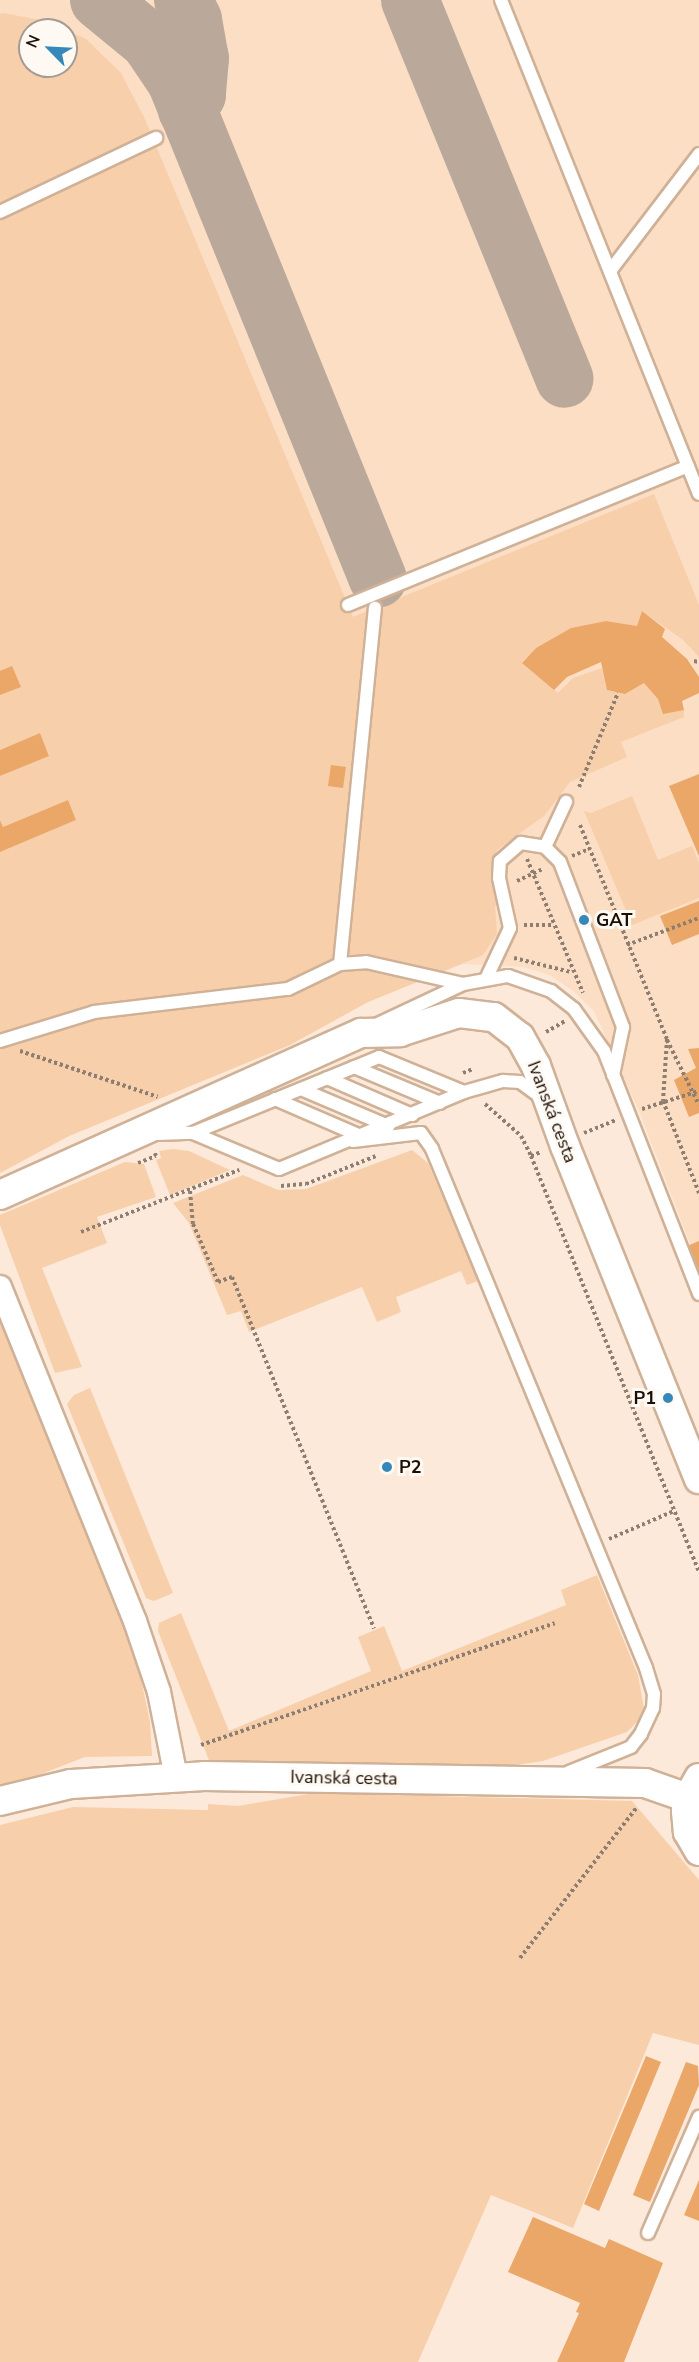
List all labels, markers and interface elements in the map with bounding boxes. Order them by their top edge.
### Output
north arrow [18,18,78,78]
text: N [21,32,46,51]
place label: GAT [596,909,632,931]
marker: GAT [577,913,591,927]
street label: Ivanská cesta [523,1058,581,1166]
place label: P1 [633,1387,656,1409]
marker: P1 [661,1391,675,1405]
place label: P2 [399,1456,422,1478]
marker: P2 [380,1460,394,1474]
street label: Ivanská cesta [290,1766,398,1790]

